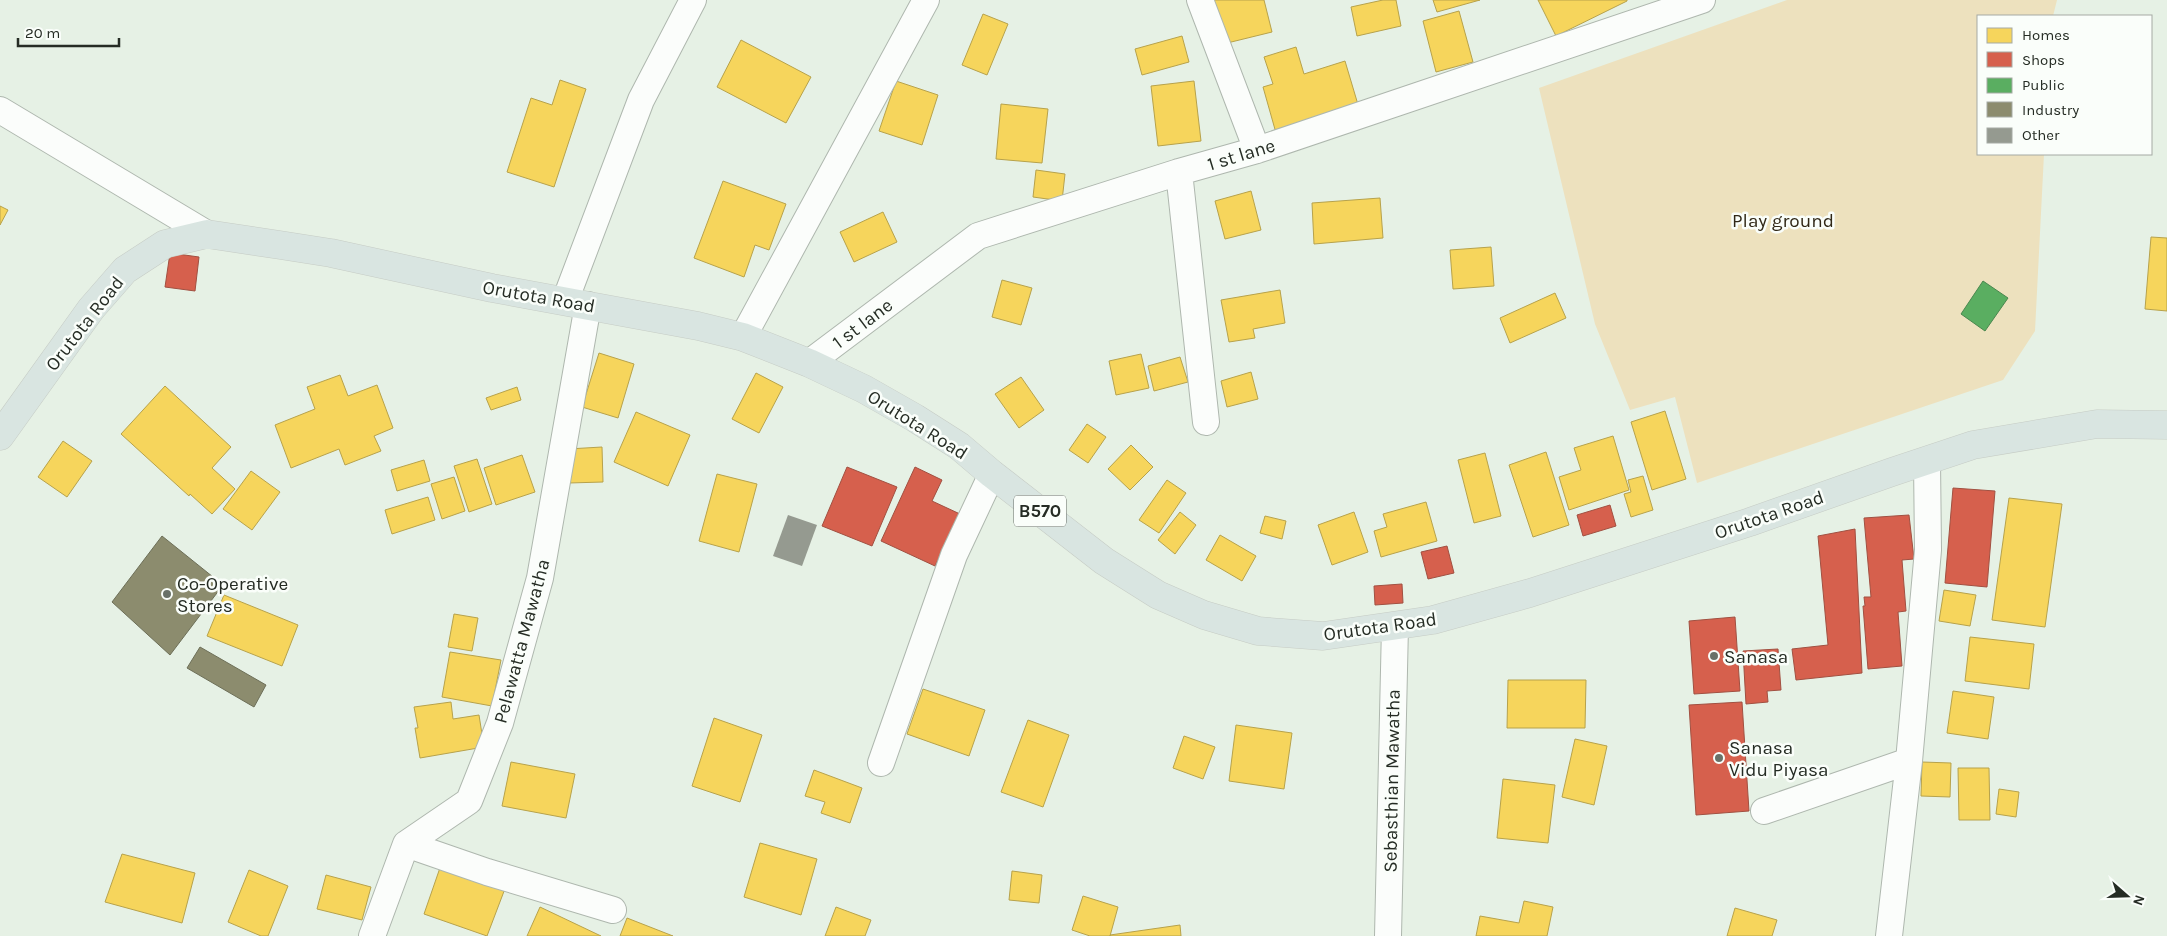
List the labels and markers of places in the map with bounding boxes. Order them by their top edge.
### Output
place label: Co-Operative Stores [177,573,288,617]
marker: Co-Operative Stores [161,588,173,600]
place label: Sanasa [1724,646,1788,668]
marker: Sanasa [1708,650,1720,662]
place label: Sanasa Vidu Piyasa [1729,737,1829,781]
marker: Sanasa Vidu Piyasa [1713,752,1725,764]

